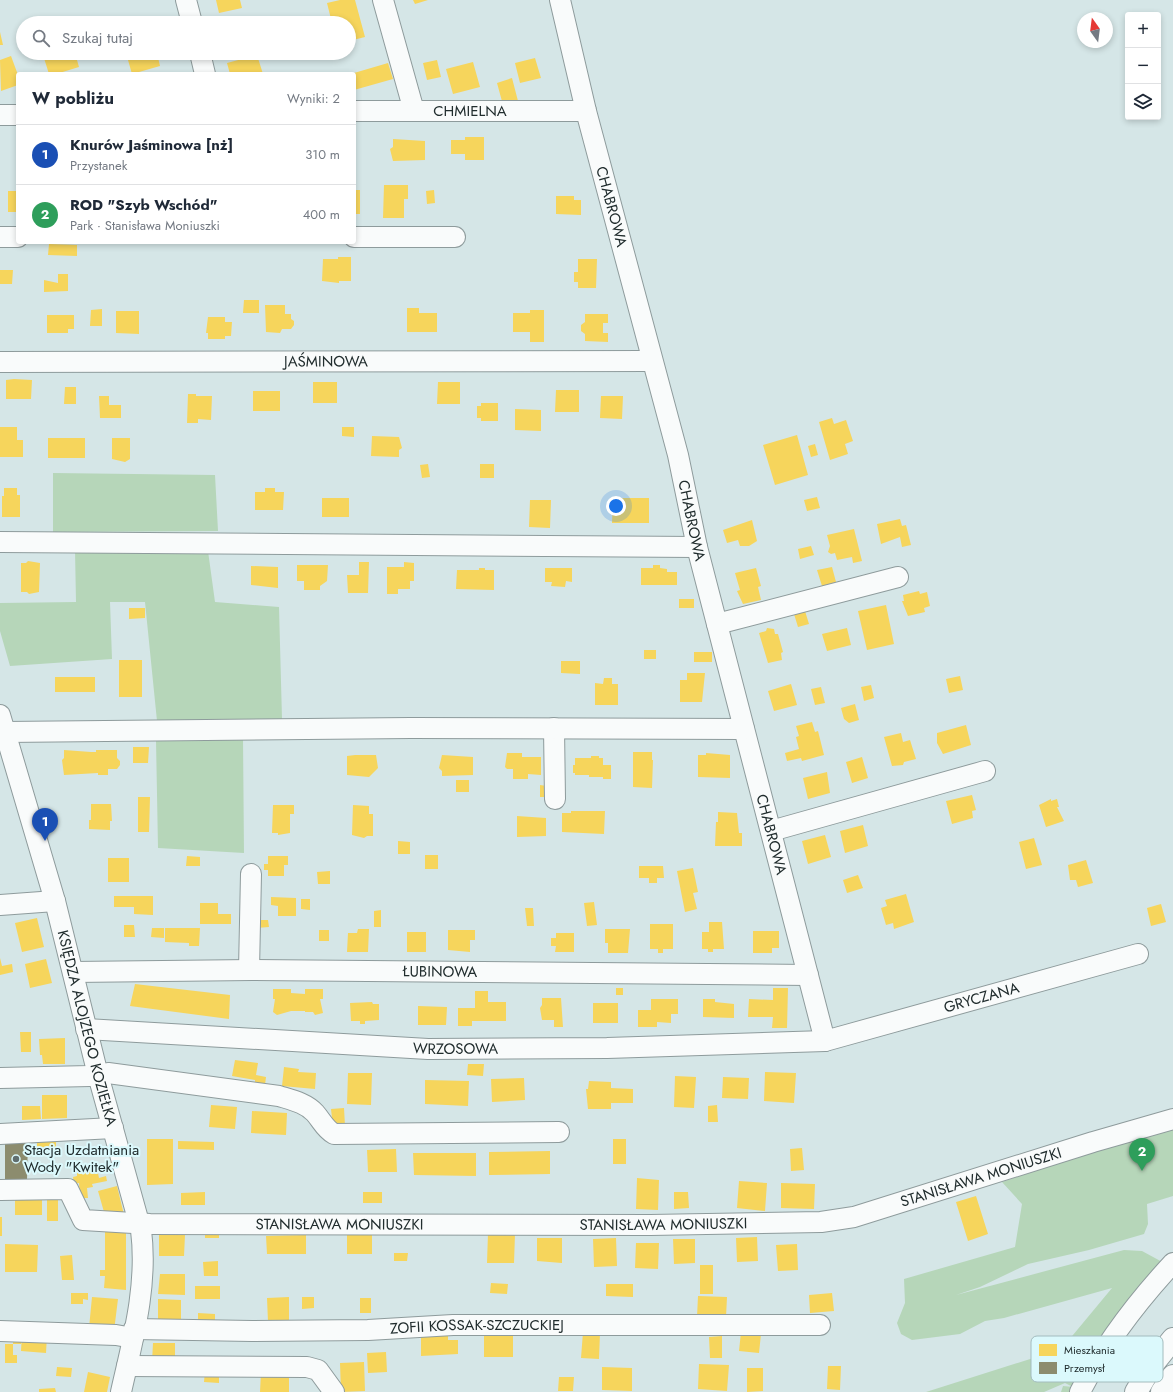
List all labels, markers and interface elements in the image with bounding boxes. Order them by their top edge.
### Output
north arrow [1077,12,1113,48]
map controls [1125,12,1161,120]
button: + [1125,12,1161,48]
search box [16,16,356,60]
icon: search [30,27,52,49]
text: Szukaj tutaj [62,27,133,49]
button: − [1125,48,1161,84]
button: layers [1125,84,1161,120]
text: W pobliżu [32,86,114,110]
text: Wyniki: 2 [287,89,340,108]
street label: CHMIELNA [433,100,507,122]
text: Knurów Jaśminowa [nż] [70,134,233,156]
text: 1 [42,145,48,164]
text: 310 m [305,145,340,164]
text: Przystanek [70,156,127,175]
street label: CHABROWA [590,164,633,249]
text: ROD "Szyb Wschód" [70,194,217,216]
text: 2 [41,205,49,224]
text: 400 m [303,205,340,224]
text: Park · Stanisława Moniuszki [70,216,220,235]
street label: JAŚMINOWA [282,350,368,373]
street label: CHABROWA [672,478,711,564]
your location [606,496,626,516]
street label: CHABROWA [751,792,792,877]
pin: 1 [32,808,58,841]
street label: KSIĘDZA ALOJZEGO KOZIEŁKA [52,928,123,1129]
street label: ŁUBINOWA [402,960,477,983]
street label: GRYCZANA [941,977,1022,1019]
street label: WRZOSOWA [412,1037,498,1060]
pin: 2 [1129,1138,1155,1171]
place label: Stacja Uzdatniania Wody "Kwitek" [24,1139,139,1178]
street label: STANISŁAWA MONIUSZKI [898,1142,1064,1213]
marker: Stacja Uzdatniania Wody "Kwitek" [11,1154,21,1164]
street label: STANISŁAWA MONIUSZKI [579,1212,748,1236]
street label: STANISŁAWA MONIUSZKI [255,1213,423,1236]
street label: ZOFII KOSSAK-SZCZUCKIEJ [389,1314,564,1340]
legend [1031,1336,1163,1382]
text: Mieszkania [1064,1342,1115,1358]
text: Przemysł [1064,1360,1105,1376]

